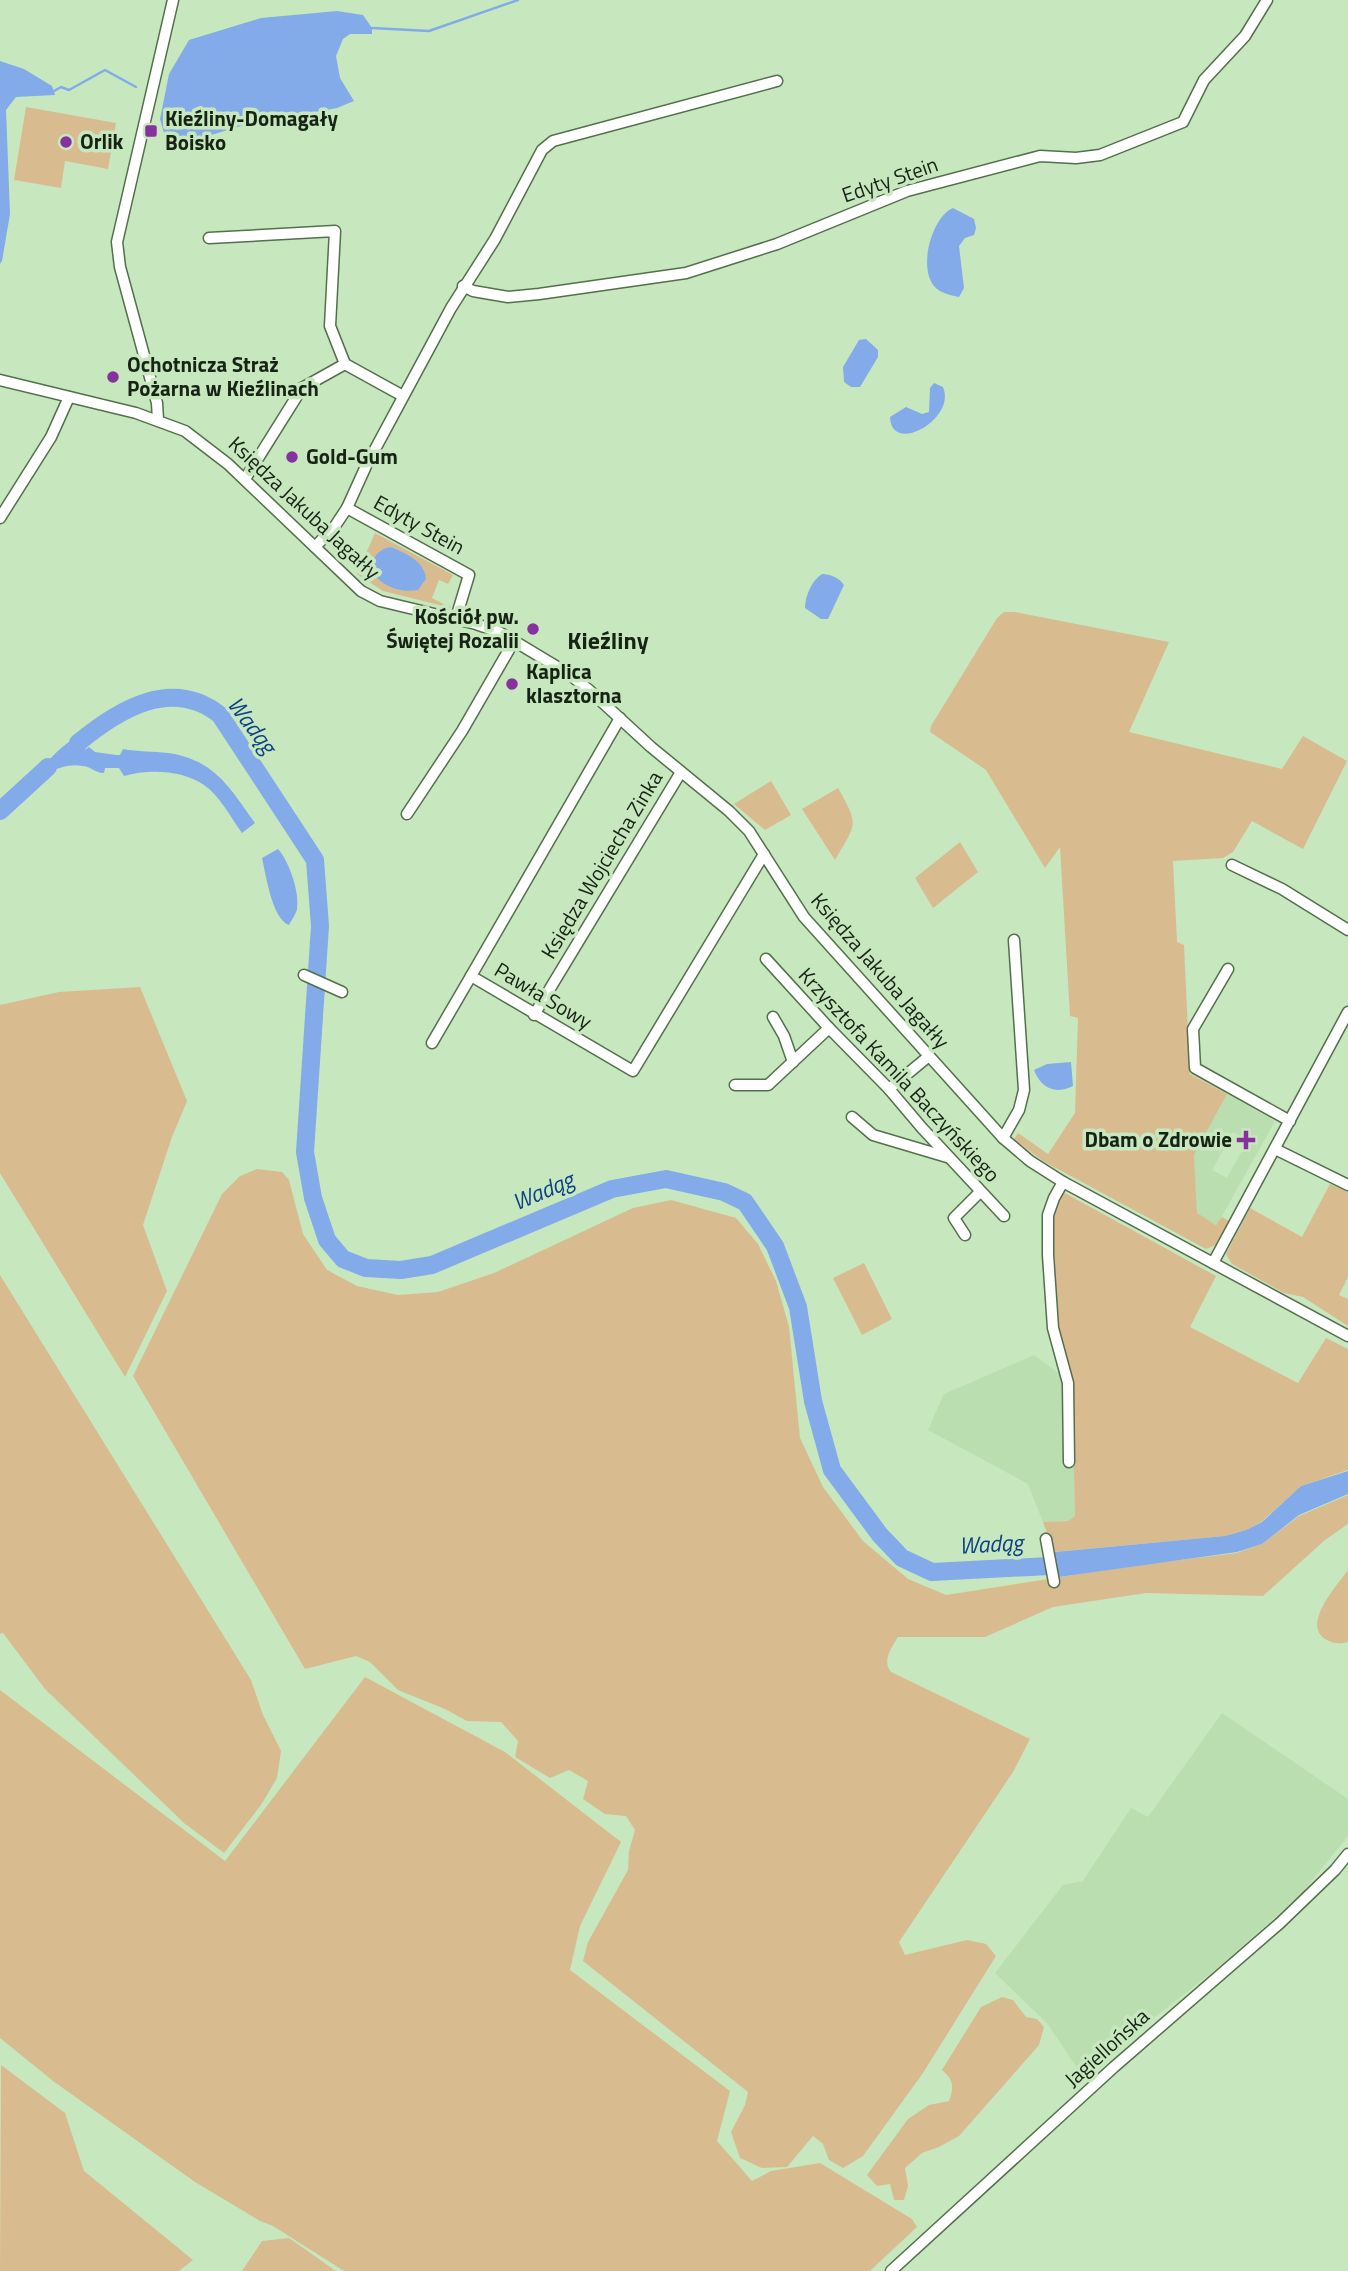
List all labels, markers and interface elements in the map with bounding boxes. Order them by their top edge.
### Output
place label: Kieźliny-Domagały Boisko [165,102,338,158]
marker: Kieźliny-Domagały Boisko [143,123,159,139]
place label: Orlik [80,125,124,157]
marker: Orlik [58,134,74,150]
street label: Edyty Stein [837,148,942,210]
place label: Ochotnicza Straż Pożarna w Kieźlinach [127,348,319,404]
marker: Ochotnicza Straż Pożarna w Kieźlinach [105,369,121,385]
street label: Księdza Jakuba Jagałły [221,428,388,586]
place label: Gold-Gum [306,440,398,472]
marker: Gold-Gum [284,449,300,465]
street label: Edyty Stein [368,486,471,562]
place label: Kościół pw. Świętej Rozalii [386,600,519,656]
marker: Kościół pw. Świętej Rozalii [525,621,541,637]
district label: Kieźliny [567,622,649,658]
place label: Kaplica klasztorna [526,655,622,711]
marker: Kaplica klasztorna [504,676,520,692]
water label: Wadąg [219,689,287,763]
street label: Księdza Wojciecha Zinka [532,764,670,965]
street label: Księdza Jakuba Jagałły [804,885,958,1055]
street label: Pawła Sowy [489,953,598,1037]
street label: Krzysztofa Kamila Baczyńskiego [791,960,1008,1189]
place label: Dbam o Zdrowie [1085,1123,1232,1155]
marker: Dbam o Zdrowie [1238,1132,1254,1148]
water label: Wadąg [507,1161,581,1219]
water label: Wadąg [958,1524,1026,1563]
street label: Jagiellońska [1057,2000,1156,2094]

